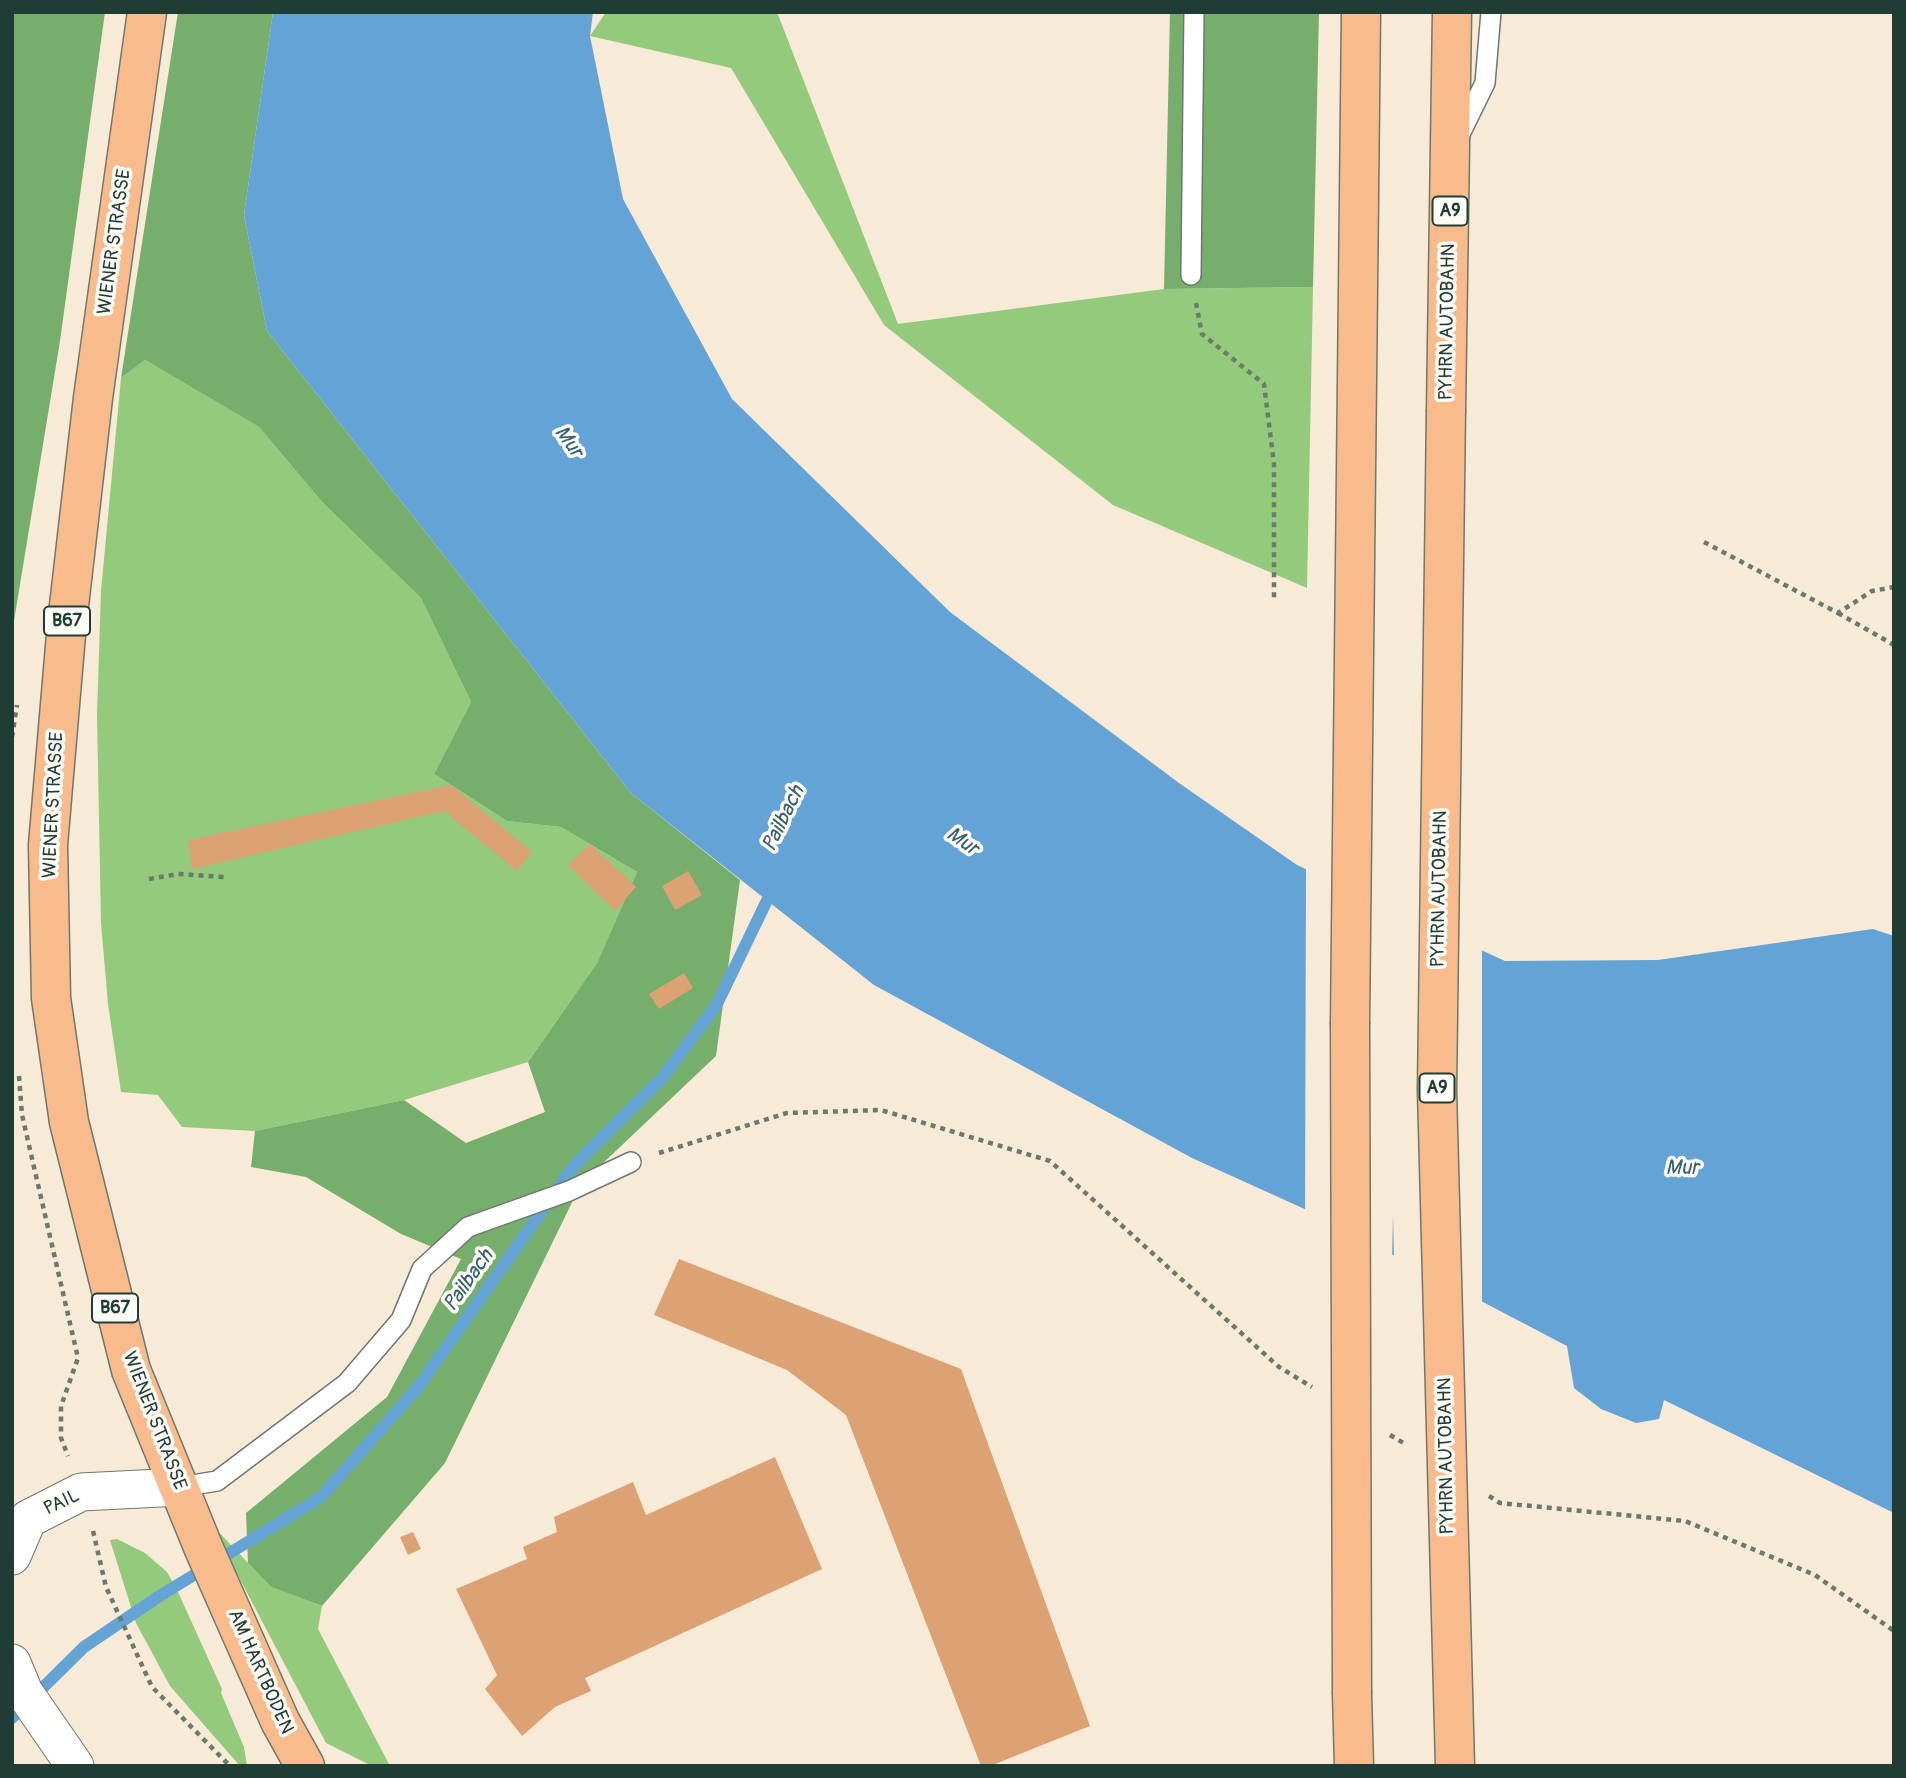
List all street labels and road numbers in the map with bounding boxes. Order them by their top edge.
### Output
street label: WIENER STRASSE [94,168,136,316]
road number: A9 [1432,196,1468,226]
street label: PYHRN AUTOBAHN [1435,243,1461,401]
road number: B67 [44,606,90,636]
street label: WIENER STRASSE [39,731,69,879]
street label: PYHRN AUTOBAHN [1427,810,1453,968]
road number: A9 [1420,1073,1454,1102]
road number: B67 [92,1294,138,1322]
street label: WIENER STRASSE [117,1348,191,1494]
street label: PYHRN AUTOBAHN [1434,1377,1460,1535]
street label: PAIL [41,1485,83,1521]
street label: AM HARTBODEN [222,1606,298,1738]

